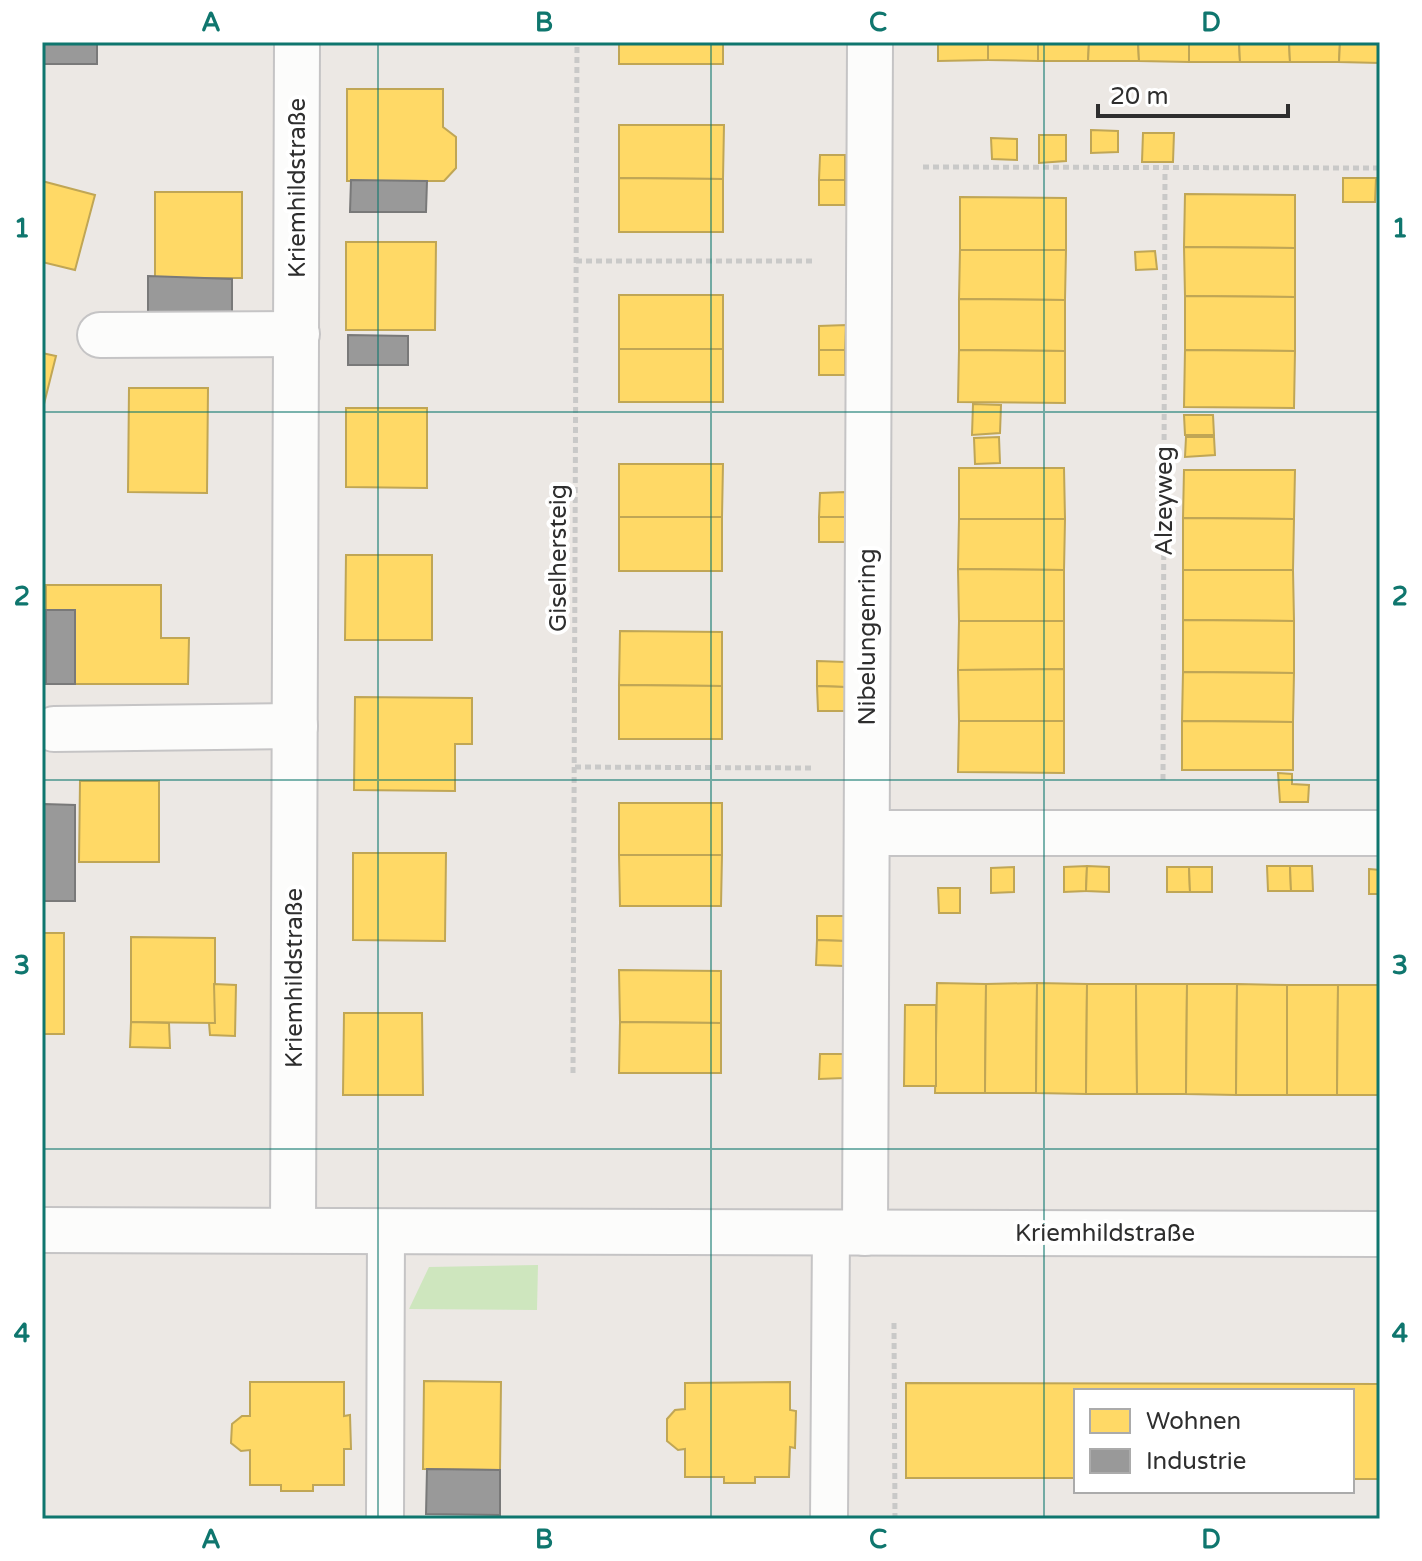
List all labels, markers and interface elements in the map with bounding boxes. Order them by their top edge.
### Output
text: A [201,7,221,38]
text: B [535,7,553,38]
text: C [869,7,887,38]
text: D [1201,7,1221,38]
scale bar [1098,68,1288,118]
text: 20 m [1110,82,1168,111]
street label: Kriemhildstraße [283,98,312,278]
text: 1 [14,213,30,244]
text: 1 [1392,213,1408,244]
street label: Alzeyweg [1150,446,1179,556]
street label: Giselhersteig [544,484,573,632]
street label: Nibelungenring [853,548,882,726]
text: 2 [14,581,30,612]
text: 2 [1392,581,1408,612]
street label: Kriemhildstraße [280,888,309,1068]
text: 3 [14,950,30,981]
text: 3 [1392,950,1408,981]
street label: Kriemhildstraße [1015,1219,1195,1248]
text: 4 [14,1318,30,1349]
text: 4 [1392,1318,1408,1349]
legend [1074,1389,1354,1493]
text: Wohnen [1146,1407,1241,1436]
text: Industrie [1146,1447,1246,1476]
text: A [201,1524,221,1555]
text: B [535,1524,553,1555]
text: C [869,1524,887,1555]
text: D [1201,1524,1221,1555]

